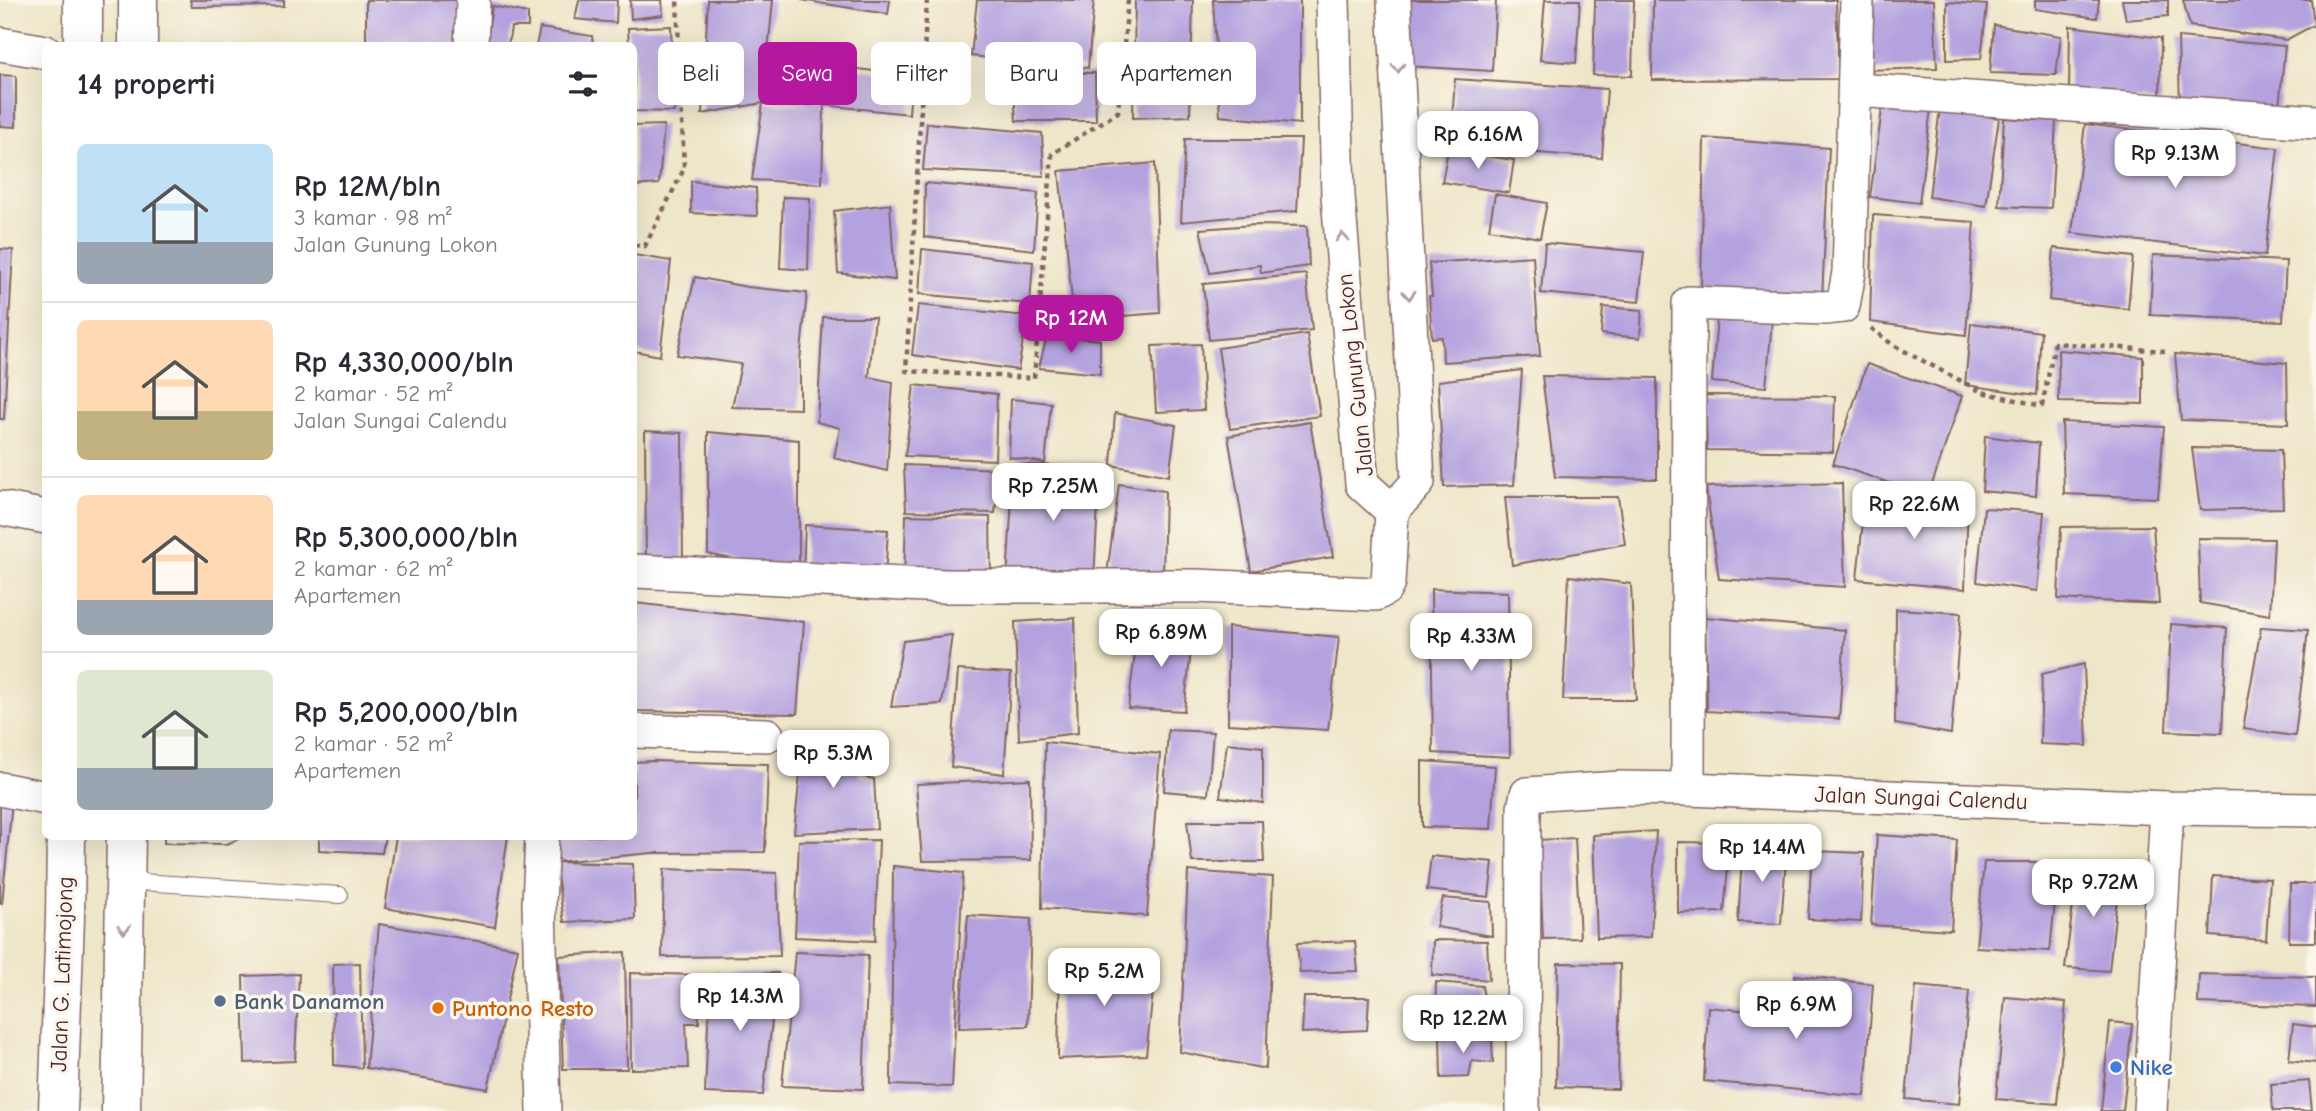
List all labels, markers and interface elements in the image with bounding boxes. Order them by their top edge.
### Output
chip: Beli [658,42,744,105]
chip: Sewa [758,42,857,105]
chip: Filter [871,42,971,105]
chip: Baru [985,42,1083,105]
chip: Apartemen [1097,42,1256,105]
one-way arrow [1390,63,1405,74]
icon: filters [564,65,602,103]
text: 14 properti [77,67,216,102]
pin: Rp 6.16M [1406,111,1550,171]
text: Rp 6.16M [1433,120,1523,147]
pin: Rp 9.13M [2103,130,2247,190]
text: Rp 9.13M [2131,139,2219,166]
text: Rp 12M/bln [294,169,441,204]
icon: home [133,172,217,256]
text: 3 kamar · 98 m² [294,204,452,231]
text: Jalan Gunung Lokon [294,231,498,258]
one-way arrow [1335,231,1350,242]
street label: Jalan Gunung Lokon [1331,272,1379,478]
one-way arrow [1401,290,1416,301]
pin: Rp 12M [1014,296,1128,355]
text: Rp 12M [1035,304,1107,331]
text: Rp 4,330,000/bln [294,345,514,380]
icon: home [133,348,217,432]
text: 2 kamar · 52 m² [294,380,453,407]
text: Jalan Sungai Calendu [294,407,507,434]
pin: Rp 7.25M [981,463,1125,523]
text: Rp 7.25M [1008,472,1098,499]
pin: Rp 22.6M [1842,482,1986,541]
text: Rp 22.6M [1868,490,1960,517]
text: Rp 5,300,000/bln [294,520,518,555]
icon: home [133,523,217,607]
text: 2 kamar · 62 m² [294,555,453,582]
text: Apartemen [294,582,401,609]
pin: Rp 6.89M [1089,610,1233,669]
pin: Rp 4.33M [1399,614,1543,673]
text: Rp 6.89M [1115,618,1207,645]
text: Rp 4.33M [1426,622,1516,649]
text: Rp 5,200,000/bln [294,695,518,730]
icon: home [133,698,217,782]
text: 2 kamar · 52 m² [294,730,453,757]
pin: Rp 5.3M [768,730,898,790]
text: Rp 5.3M [793,739,873,766]
text: Apartemen [294,757,401,784]
street label: Jalan Sungai Calendu [1814,781,2028,815]
pin: Rp 14.4M [1690,824,1834,884]
text: Rp 14.4M [1719,833,1805,860]
pin: Rp 9.72M [2021,860,2165,919]
text: Rp 9.72M [2048,868,2138,895]
street label: Jalan G. Latimojong [45,876,79,1072]
one-way arrow [117,924,132,935]
pin: Rp 5.2M [1039,948,1169,1008]
text: Rp 5.2M [1064,957,1144,984]
pin: Rp 14.3M [668,974,812,1033]
text: Rp 14.3M [696,982,784,1009]
pin: Rp 6.9M [1731,982,1861,1041]
place label: Bank Danamon [234,988,385,1015]
text: Rp 6.9M [1756,990,1836,1017]
marker: Bank Danamon [212,993,228,1009]
place label: Puntono Resto [452,995,594,1022]
pin: Rp 12.2M [1391,996,1535,1055]
marker: Puntono Resto [430,1000,446,1016]
text: Rp 12.2M [1419,1004,1507,1031]
place label: Nike [2130,1054,2173,1081]
marker: Nike [2108,1059,2124,1075]

